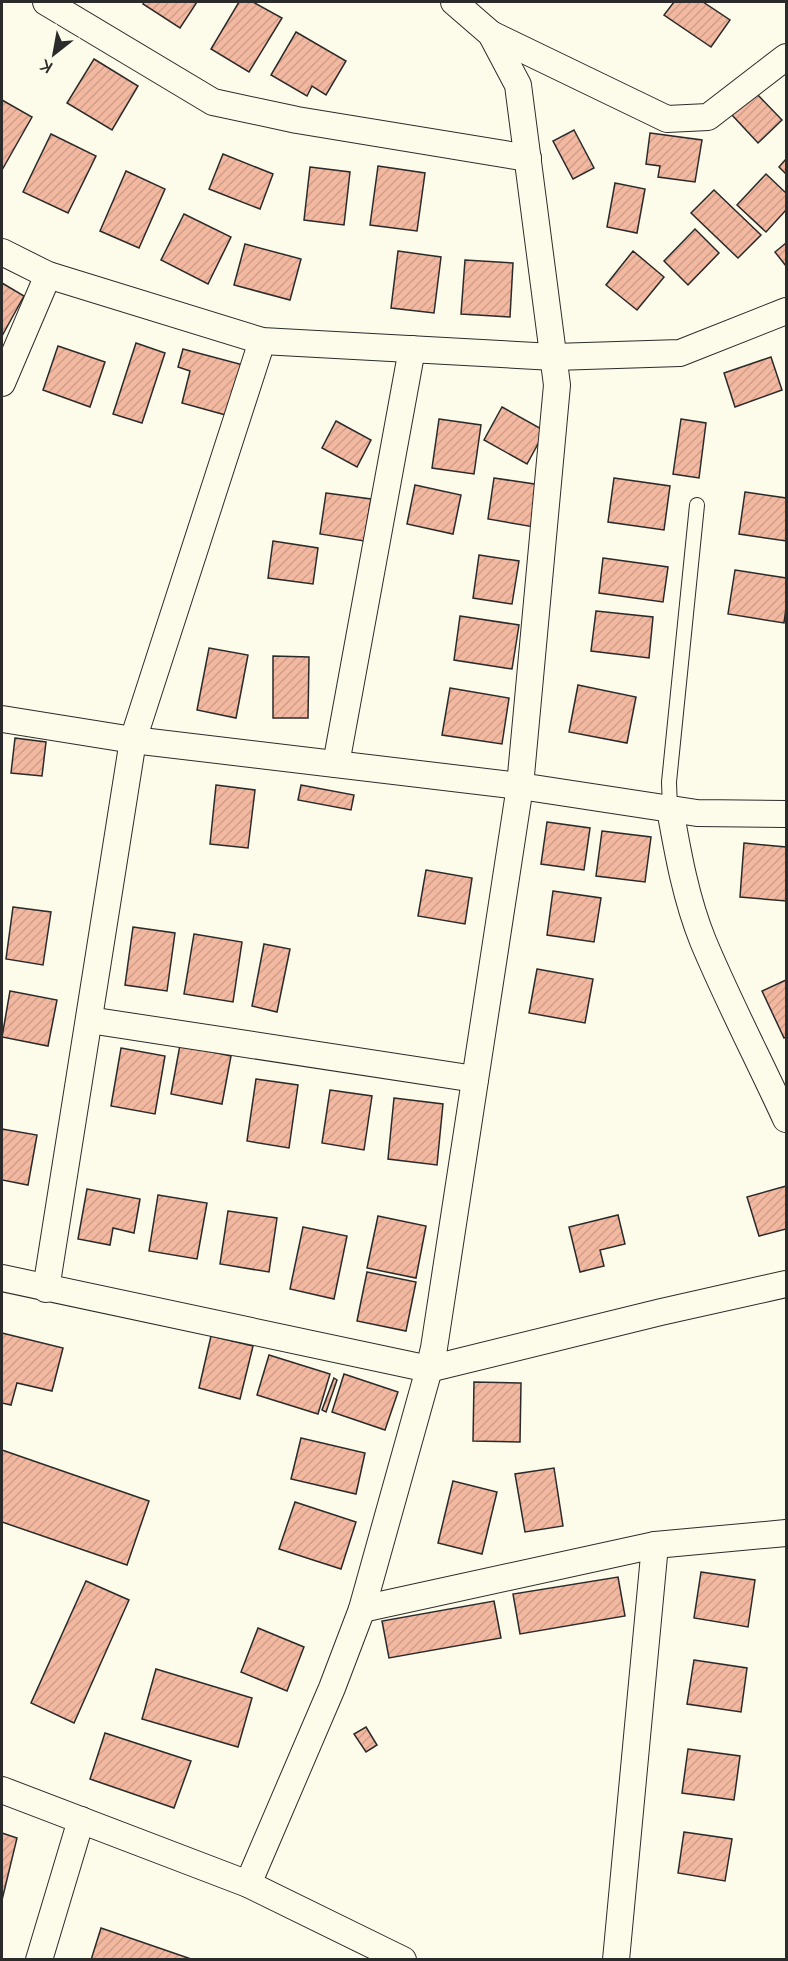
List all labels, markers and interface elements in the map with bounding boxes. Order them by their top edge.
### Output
north arrow [24,24,84,84]
text: K [35,55,56,78]

